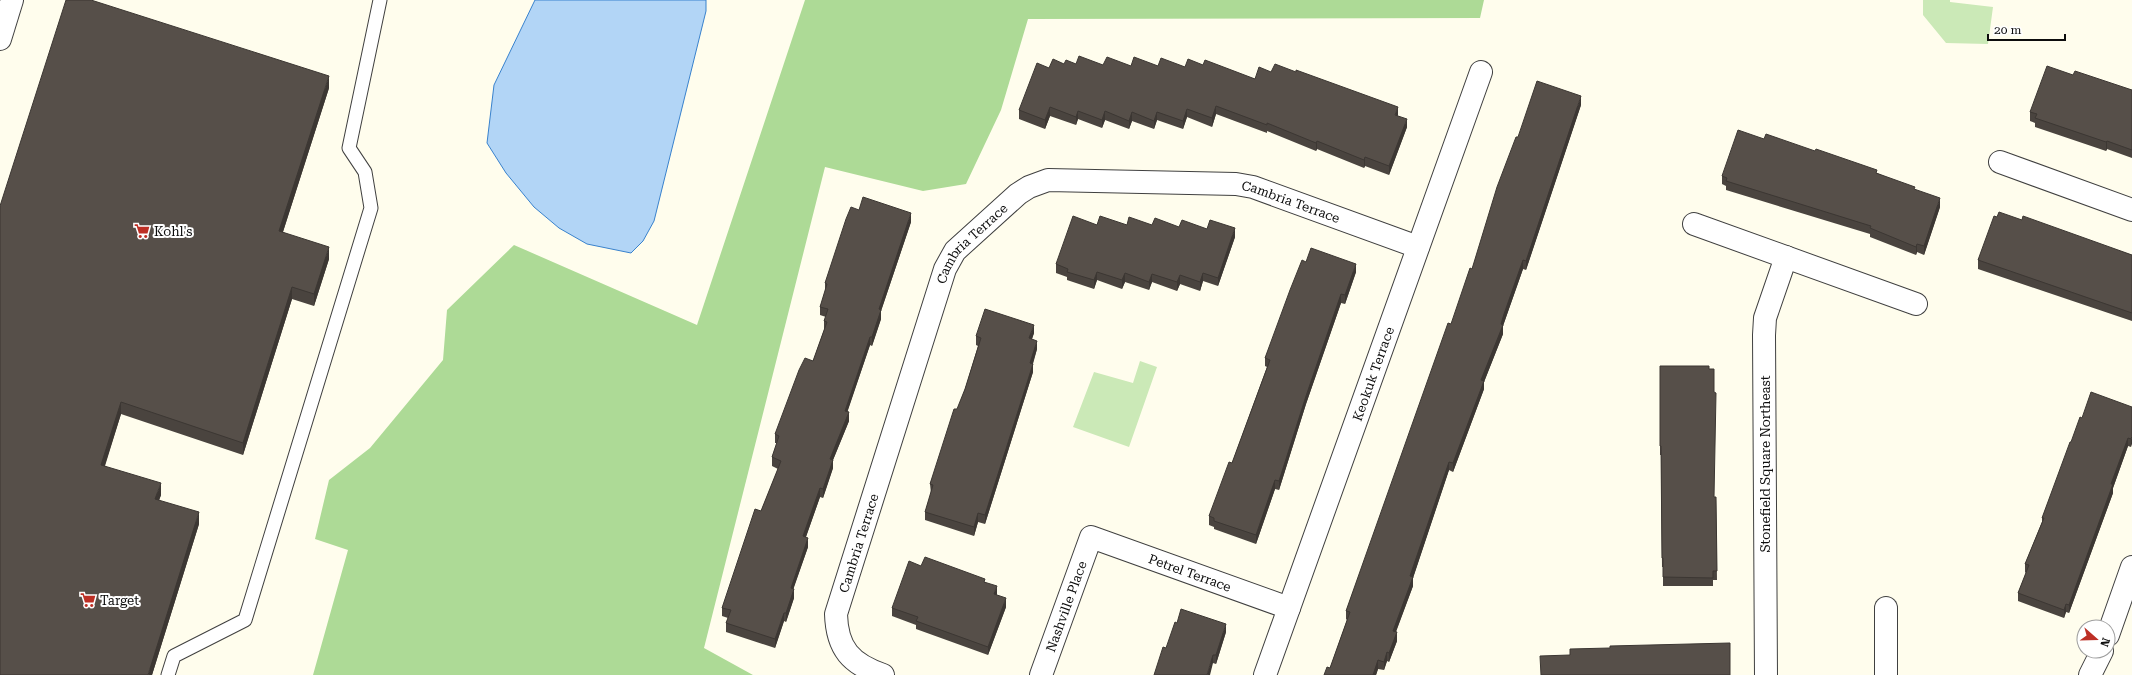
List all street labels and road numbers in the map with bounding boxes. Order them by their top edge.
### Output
street label: Cambria Terrace [1241,178,1342,226]
street label: Cambria Terrace [934,201,1010,286]
street label: Keokuk Terrace [1350,325,1397,423]
street label: Stonefield Square Northeast [1758,375,1773,553]
street label: Cambria Terrace [836,492,882,595]
street label: Petrel Terrace [1147,551,1233,595]
street label: Nashville Place [1043,559,1090,654]

